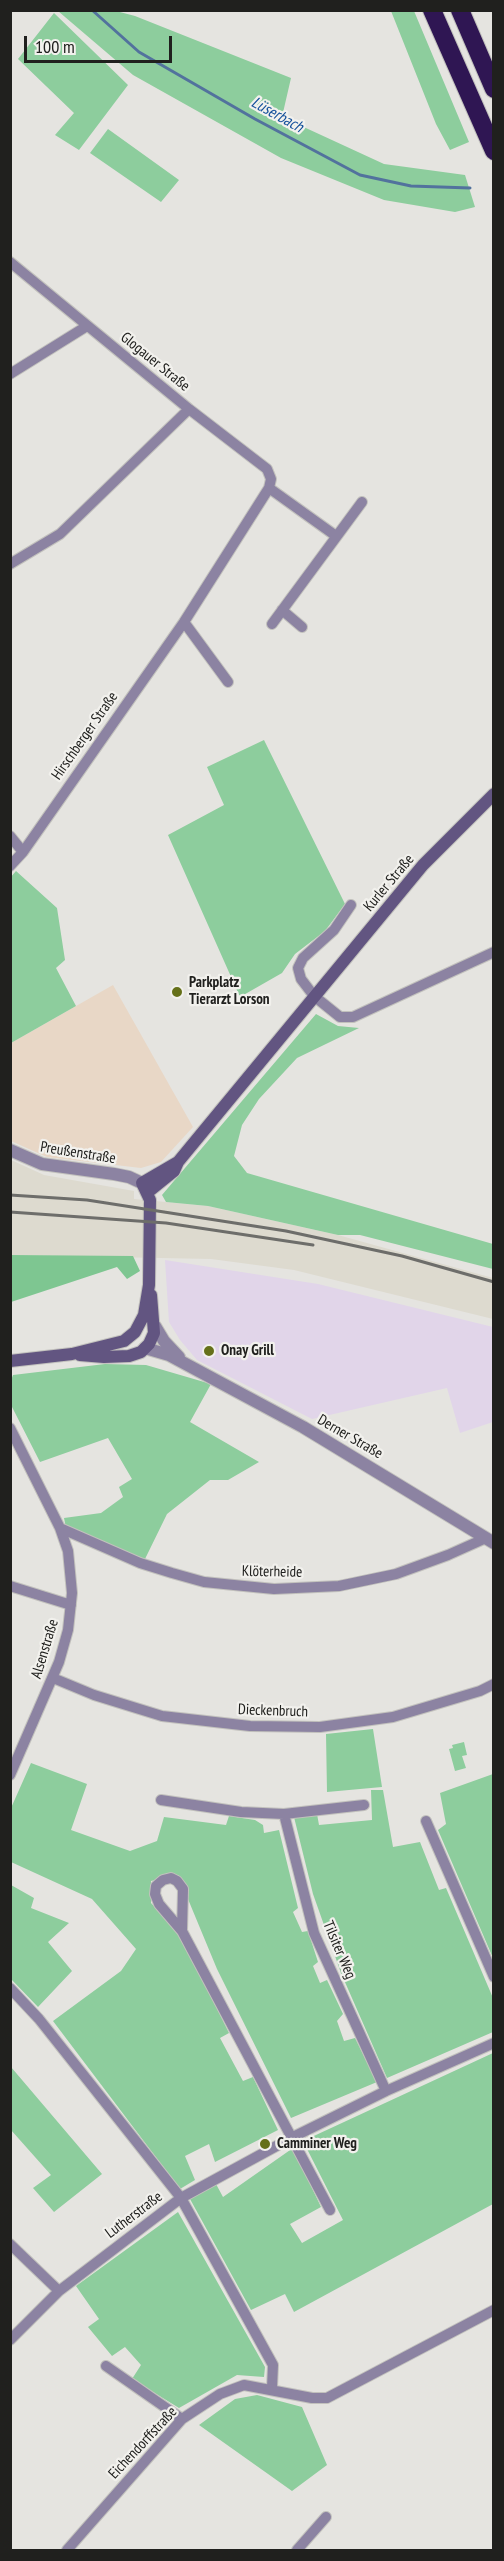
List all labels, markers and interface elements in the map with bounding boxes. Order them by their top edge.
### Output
scale bar [27,24,176,62]
text: 100 m [35,35,75,58]
water label: Lüserbach [248,93,306,137]
street label: Glogauer Straße [117,329,193,395]
street label: Hirschberger Straße [48,689,122,783]
street label: Kurler Straße [360,851,418,915]
place label: Parkplatz Tierarzt Lorson [189,974,270,1009]
marker: Parkplatz Tierarzt Lorson [170,985,184,999]
street label: Preußenstraße [39,1138,117,1168]
place label: Onay Grill [221,1342,274,1360]
marker: Onay Grill [202,1344,216,1358]
street label: Derner Straße [314,1411,386,1463]
street label: Klöterheide [242,1562,302,1582]
street label: Alsenstraße [27,1617,63,1681]
street label: Dieckenbruch [238,1701,308,1721]
street label: Tilsiter Weg [319,1918,359,1982]
place label: Camminer Weg [277,2135,357,2153]
marker: Camminer Weg [258,2137,272,2151]
street label: Lutherstraße [102,2188,166,2242]
street label: Eichendorffstraße [105,2403,181,2483]

